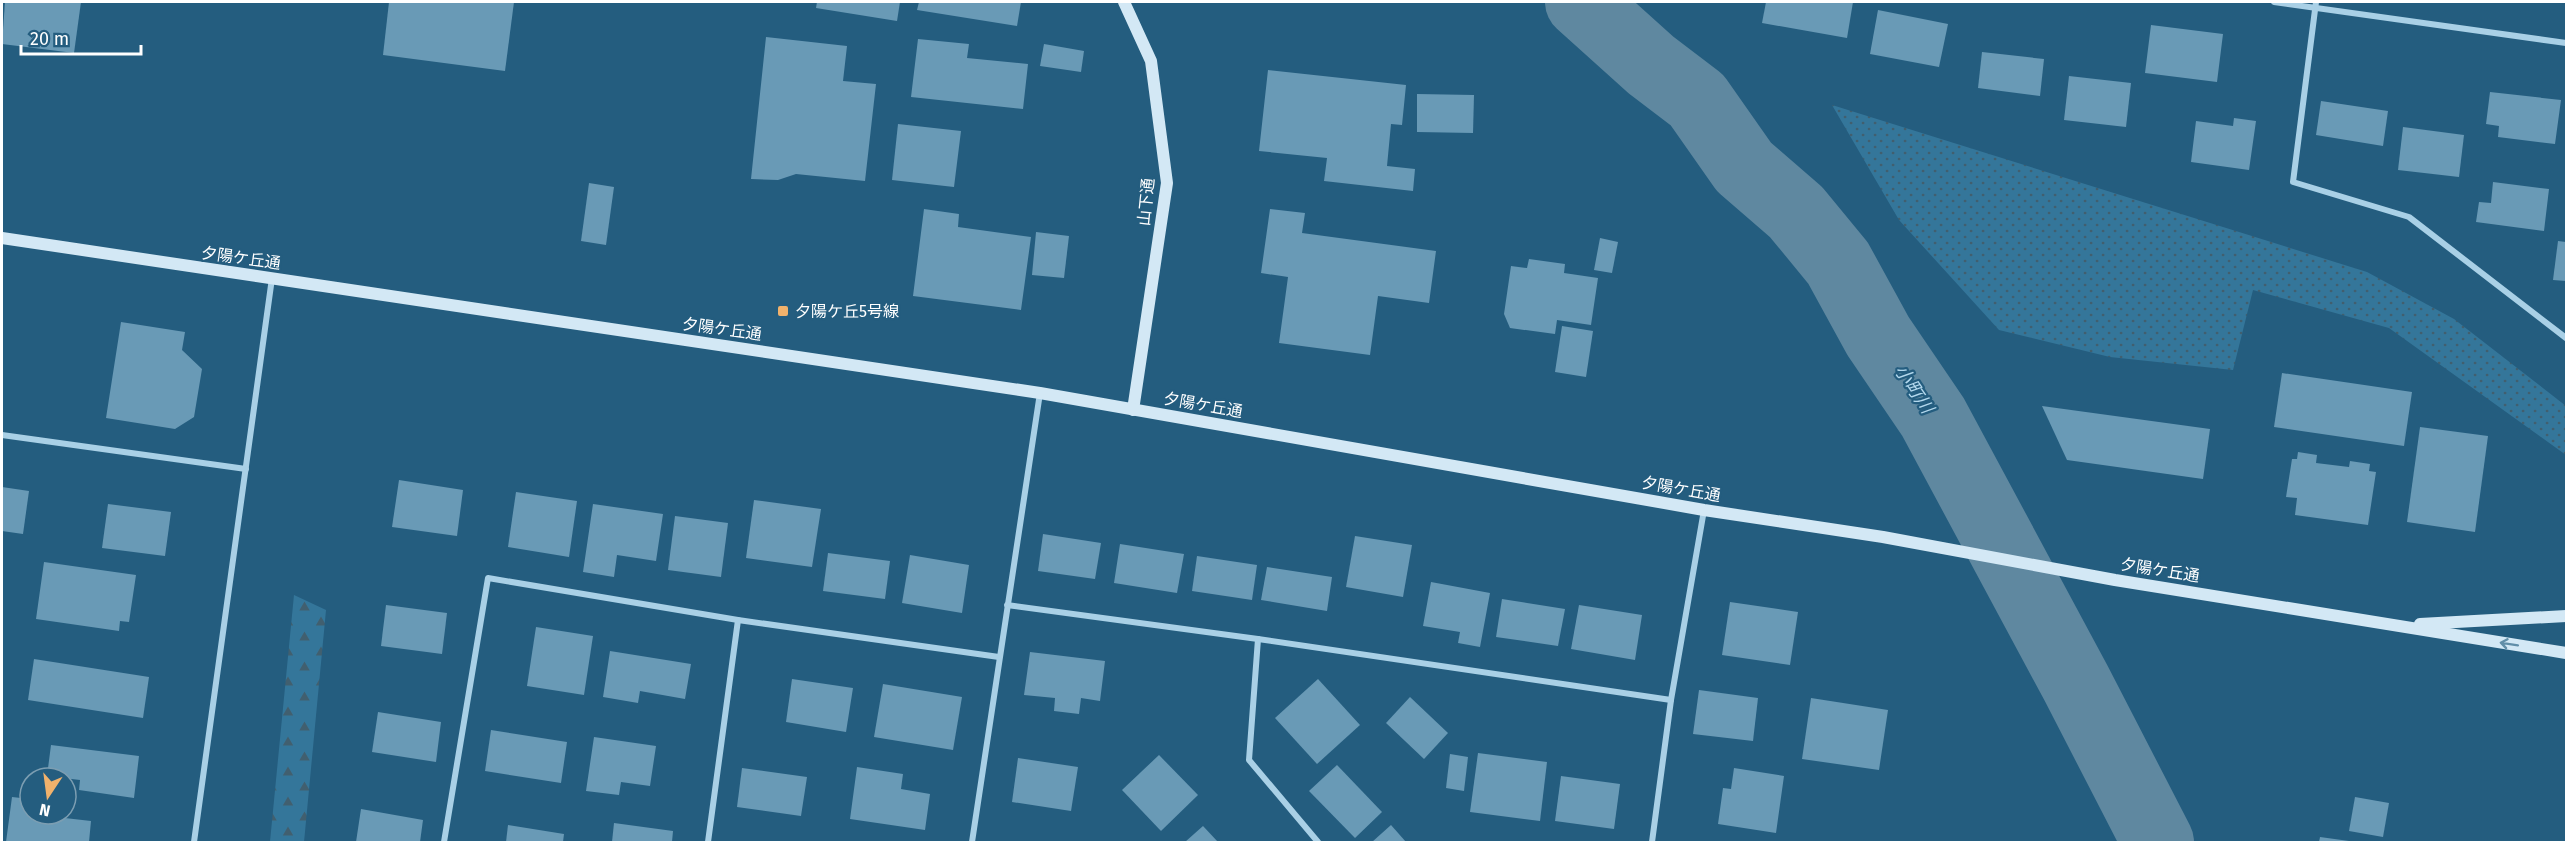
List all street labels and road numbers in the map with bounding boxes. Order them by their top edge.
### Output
street label: 山下通 [1134,177,1158,227]
street label: 夕陽ケ丘通 [200,243,282,273]
street label: 夕陽ケ丘通 [681,314,763,344]
street label: 夕陽ケ丘通 [1162,389,1244,421]
street label: 夕陽ケ丘通 [1640,473,1722,505]
street label: 夕陽ケ丘通 [2119,554,2201,586]

